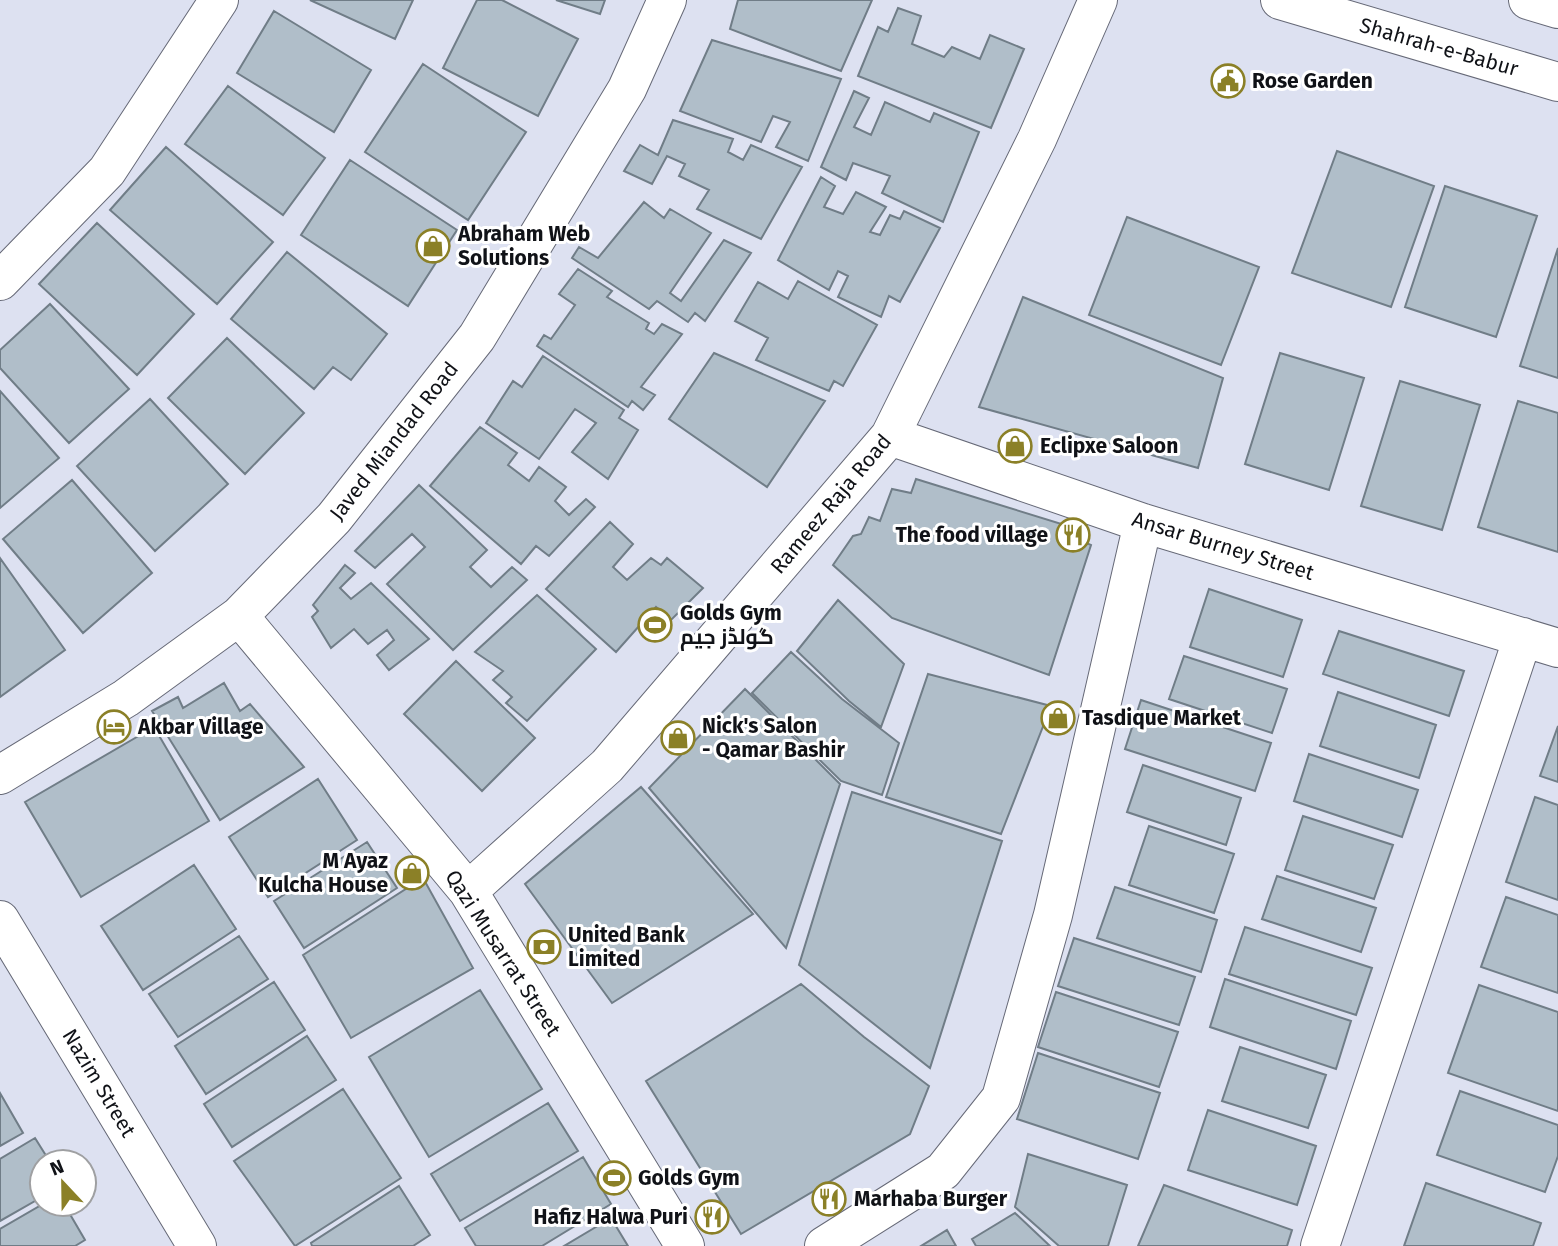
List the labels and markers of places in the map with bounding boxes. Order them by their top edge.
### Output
public building icon: Rose Garden [1209,62,1247,100]
place label: Rose Garden [1252,68,1373,94]
place label: Abraham Web Solutions [457,221,590,271]
shop icon: Abraham Web Solutions [414,227,452,265]
shop icon: Eclipxe Saloon [996,427,1034,465]
place label: Eclipxe Saloon [1040,433,1178,459]
restaurant icon: The food village [1054,516,1092,554]
place label: The food village [896,522,1048,548]
place label: Golds Gym گولڈز جیم [680,600,782,651]
sports icon: Golds Gym گولڈز جیم [636,606,674,644]
shop icon: Tasdique Market [1039,699,1077,737]
place label: Tasdique Market [1082,705,1242,731]
hotel icon: Akbar Village [95,708,133,746]
place label: Nick's Salon - Qamar Bashir [702,713,845,763]
place label: Akbar Village [137,714,264,740]
shop icon: Nick's Salon - Qamar Bashir [659,719,697,757]
place label: M Ayaz Kulcha House [258,848,388,898]
shop icon: M Ayaz Kulcha House [393,854,431,892]
place label: United Bank Limited [568,922,685,972]
bank icon: United Bank Limited [525,928,563,966]
sports icon: Golds Gym [595,1159,633,1197]
place label: Golds Gym [638,1165,740,1191]
restaurant icon: Marhaba Burger [810,1180,848,1218]
place label: Marhaba Burger [854,1186,1008,1212]
restaurant icon: Hafiz Halwa Puri [693,1198,731,1236]
place label: Hafiz Halwa Puri [533,1204,688,1230]

